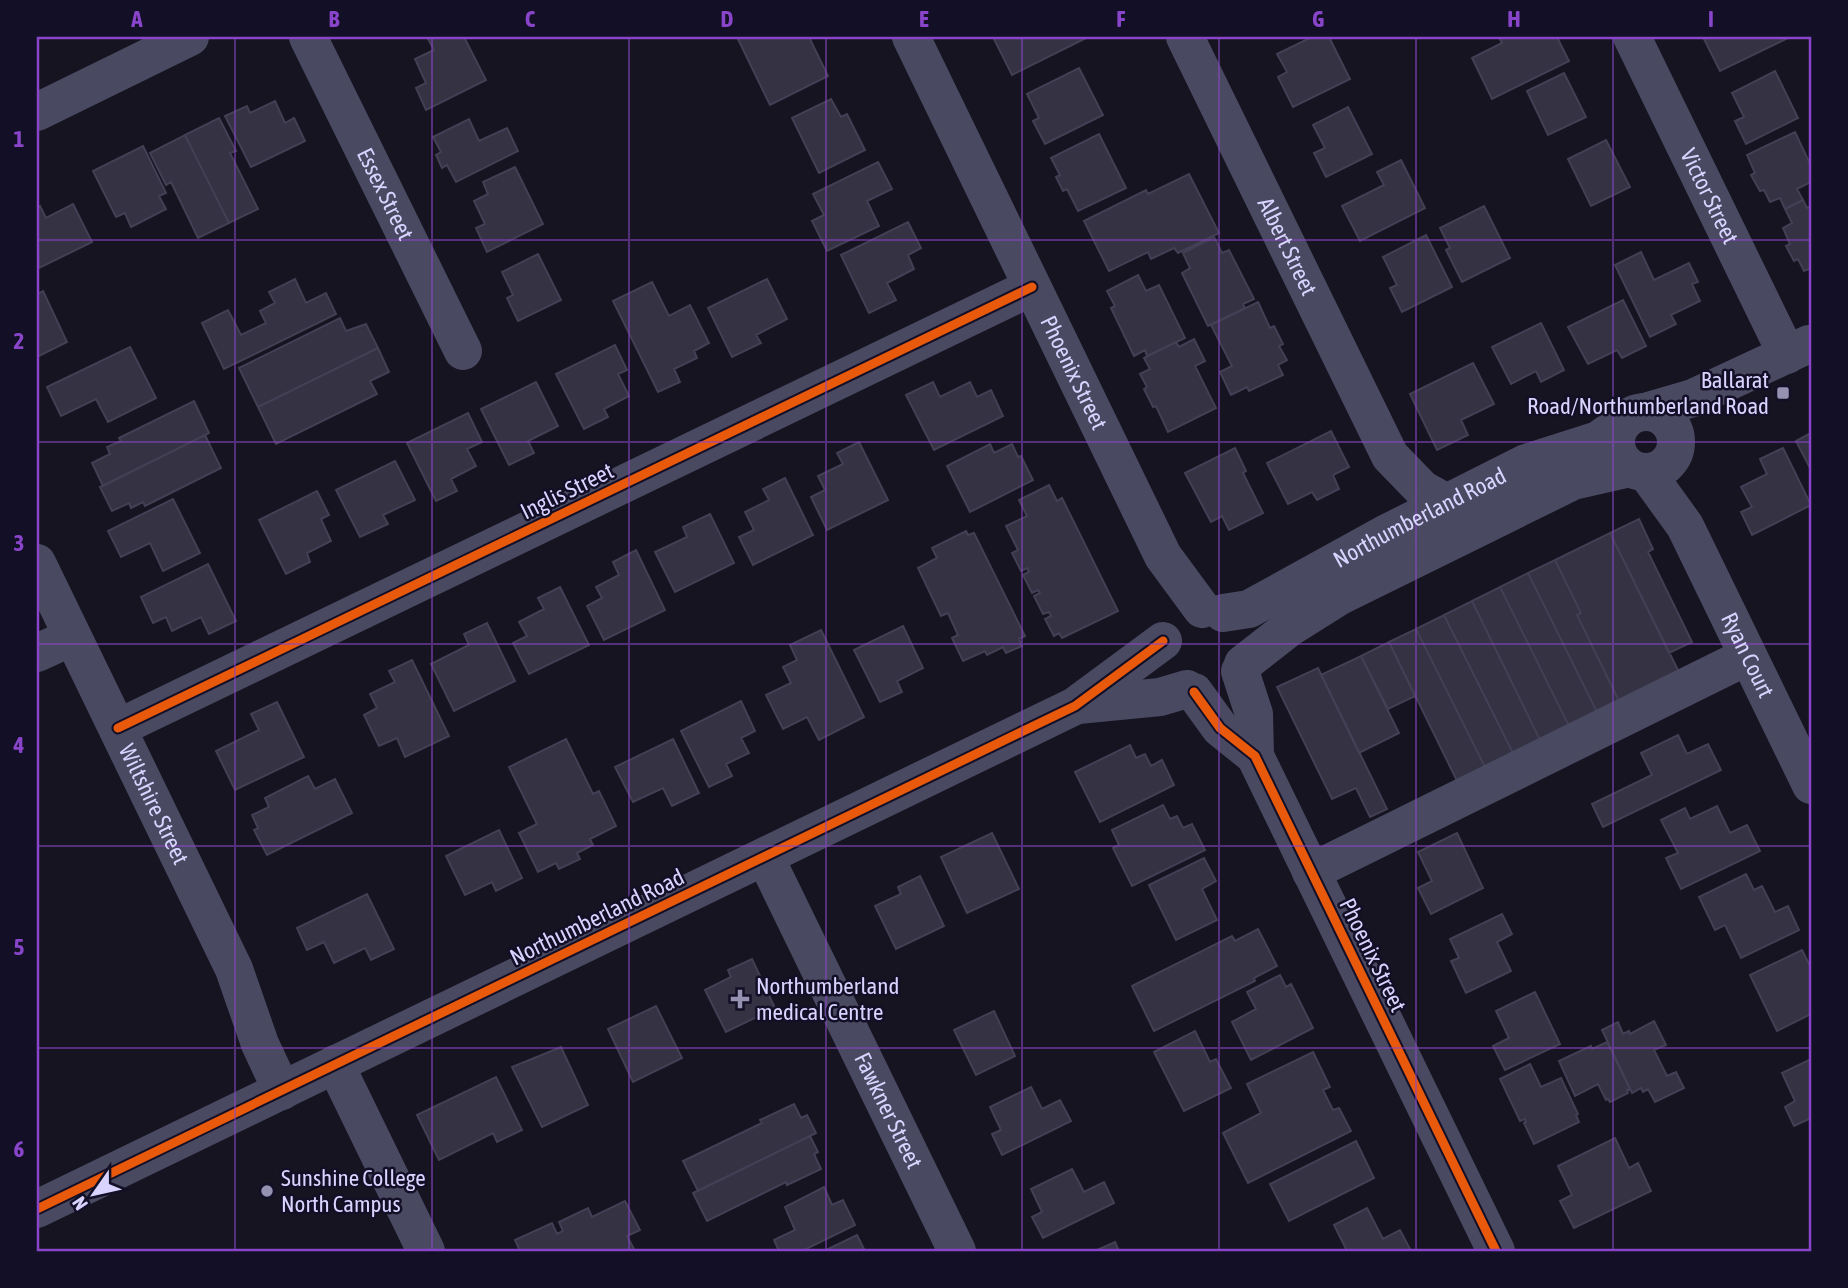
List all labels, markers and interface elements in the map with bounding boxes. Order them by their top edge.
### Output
text: A [130,6,143,32]
text: B [329,6,340,32]
text: C [525,6,536,32]
text: D [721,6,734,32]
text: E [919,6,929,32]
text: F [1116,6,1126,32]
text: G [1312,6,1324,32]
text: H [1507,6,1521,32]
text: I [1708,6,1714,32]
text: 1 [14,126,25,152]
street label: Essex Street [352,144,419,244]
street label: Victor Street [1675,144,1744,248]
street label: Albert Street [1253,193,1322,299]
street label: Phoenix Street [1035,311,1113,434]
text: 2 [14,328,24,354]
place label: Ballarat Road/Northumberland Road [1527,367,1769,419]
marker: Ballarat Road/Northumberland Road [1775,385,1791,401]
street label: Inglis Street [516,457,618,525]
street label: Northumberland Road [1329,462,1510,573]
text: 3 [14,530,24,556]
street label: Ryan Court [1716,608,1779,702]
text: 4 [13,732,25,758]
street label: Wiltshire Street [114,740,194,868]
street label: Northumberland Road [506,864,688,970]
street label: Phoenix Street [1334,894,1412,1016]
text: 5 [14,934,25,960]
place label: Northumberland medical Centre [756,973,899,1025]
marker: Northumberland medical Centre [730,989,750,1009]
street label: Fawkner Street [849,1048,928,1173]
text: 6 [14,1136,25,1162]
north arrow [60,1158,130,1228]
place label: Sunshine College North Campus [281,1165,426,1217]
marker: Sunshine College North Campus [259,1183,275,1199]
text: N [68,1193,92,1214]

